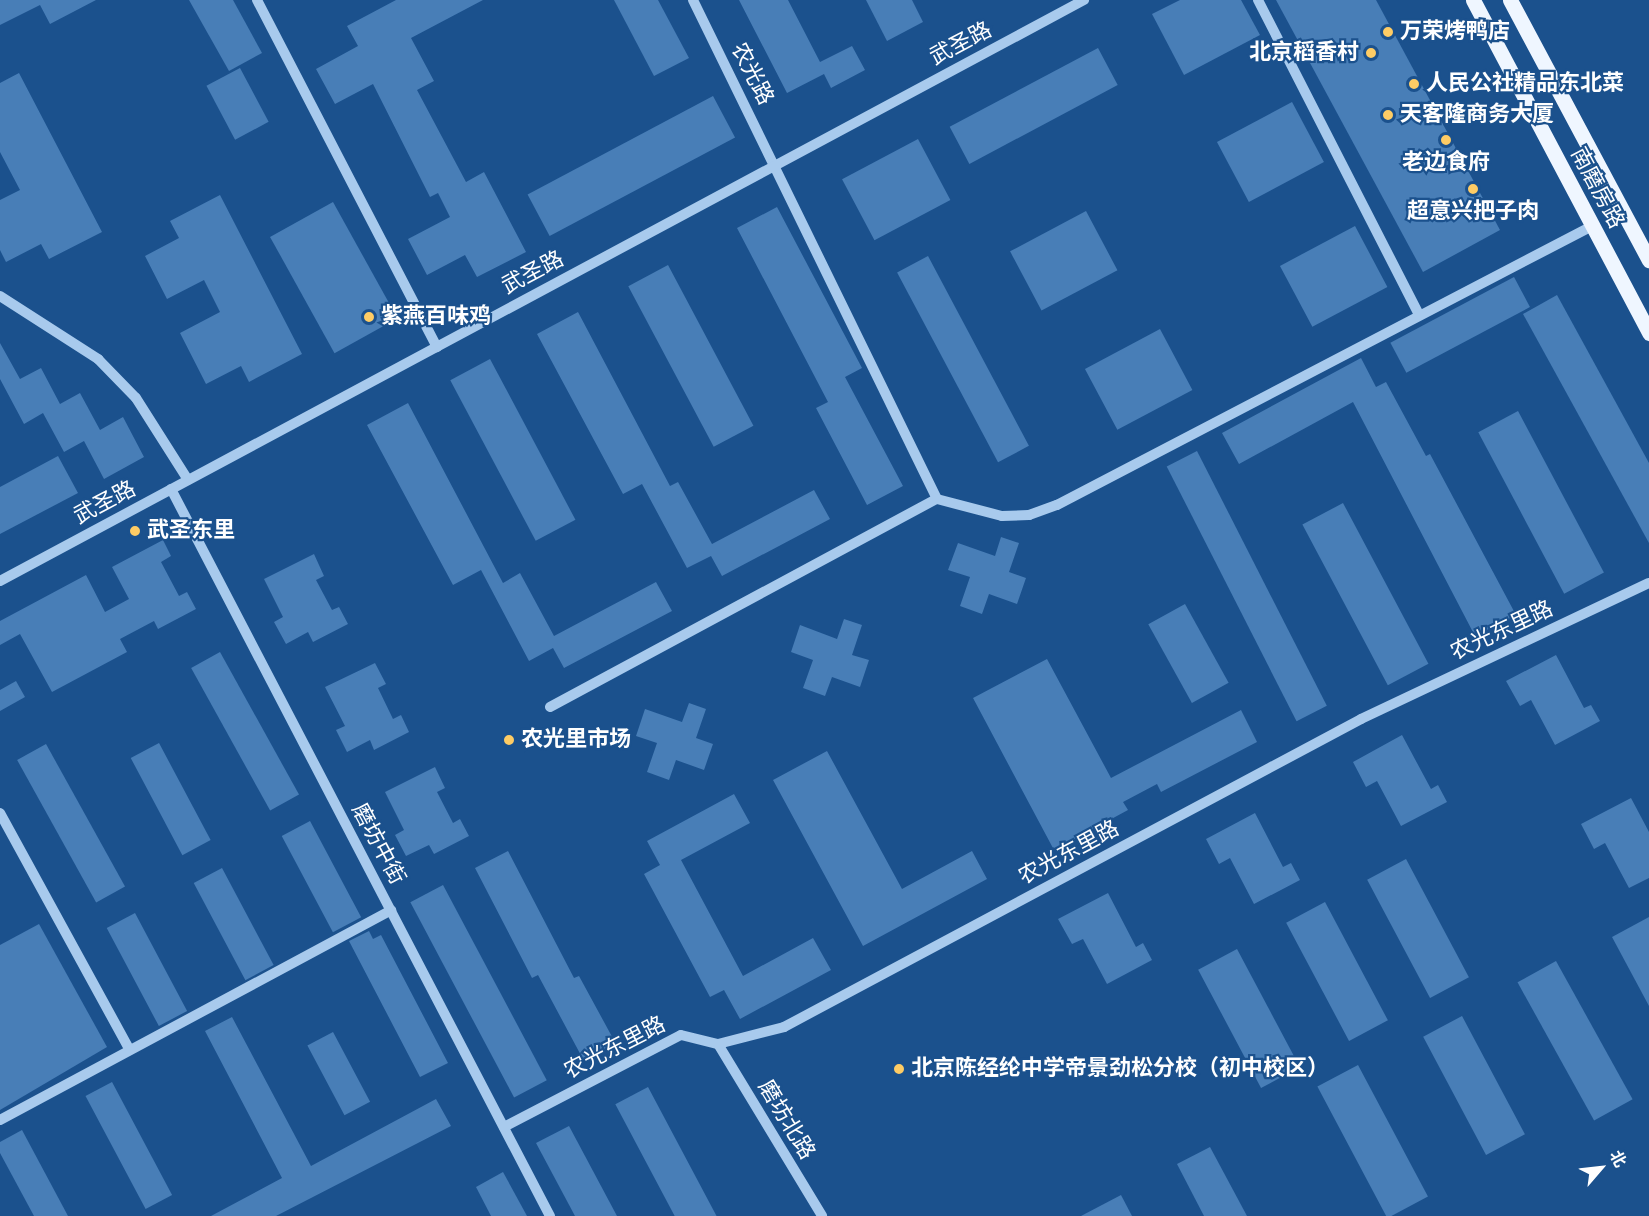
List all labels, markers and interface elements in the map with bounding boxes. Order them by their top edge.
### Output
street label: 武圣路 [926,17,996,71]
place label: 万荣烤鸭店 [1400,19,1510,45]
marker: 万荣烤鸭店 [1381,25,1395,39]
street label: 农光路 [725,39,779,109]
place label: 北京稻香村 [1249,40,1359,66]
marker: 北京稻香村 [1364,46,1378,60]
place label: 人民公社精品东北菜 [1426,71,1624,97]
marker: 人民公社精品东北菜 [1407,77,1421,91]
place label: 天客隆商务大厦 [1400,102,1554,128]
marker: 天客隆商务大厦 [1381,108,1395,122]
marker: 老边食府 [1439,133,1453,147]
street label: 南磨房路 [1565,143,1629,233]
place label: 老边食府 [1402,150,1490,176]
marker: 超意兴把子肉 [1466,182,1480,196]
place label: 超意兴把子肉 [1407,199,1539,225]
street label: 武圣路 [498,246,568,300]
place label: 紫燕百味鸡 [381,304,491,330]
marker: 紫燕百味鸡 [362,310,376,324]
street label: 武圣路 [70,476,140,530]
place label: 武圣东里 [147,518,235,544]
marker: 武圣东里 [128,524,142,538]
street label: 农光东里路 [1447,596,1557,666]
place label: 农光里市场 [521,727,631,753]
marker: 农光里市场 [502,733,516,747]
street label: 磨坊中街 [346,799,410,889]
street label: 农光东里路 [1014,816,1124,890]
street label: 农光东里路 [560,1011,670,1085]
place label: 北京陈经纶中学帝景劲松分校（初中校区） [911,1056,1329,1082]
marker: 北京陈经纶中学帝景劲松分校（初中校区） [892,1062,906,1076]
street label: 磨坊北路 [752,1075,820,1165]
north arrow [1571,1138,1631,1198]
text: 北 [1605,1148,1629,1171]

